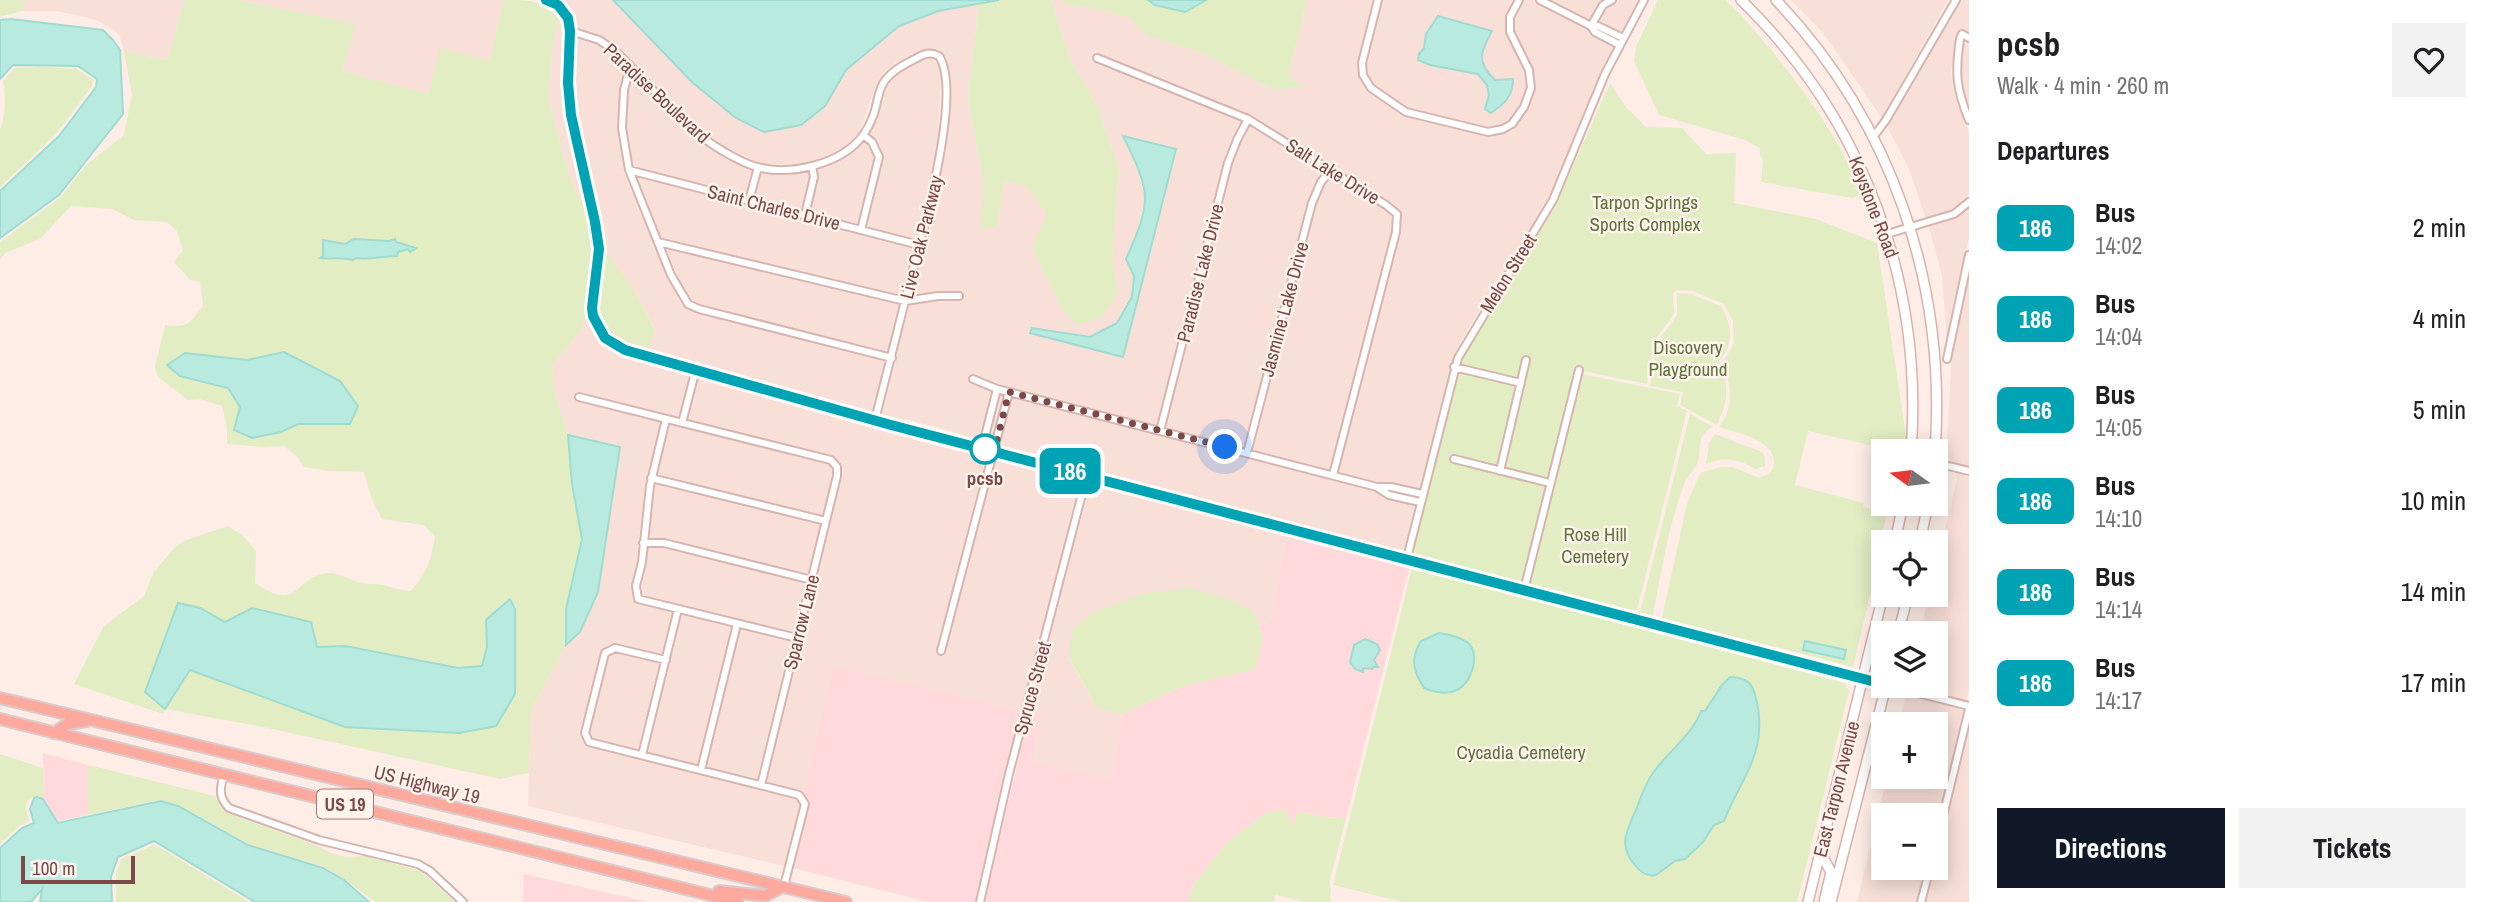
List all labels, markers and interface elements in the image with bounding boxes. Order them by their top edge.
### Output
text: pcsb [1997,22,2060,66]
button: heart [2392,23,2466,97]
street label: Paradise Boulevard [598,37,716,149]
text: Walk · 4 min · 260 m [1997,70,2169,101]
street label: Salt Lake Drive [1281,132,1385,210]
text: Departures [1997,133,2110,168]
street label: Keystone Road [1843,153,1905,261]
street label: Live Oak Parkway [893,172,949,301]
street label: Saint Charles Drive [705,178,843,236]
park label: Tarpon Springs Sports Complex [1590,189,1701,237]
text: Bus [2095,195,2135,230]
street label: Paradise Lake Drive [1170,201,1230,345]
text: 2 min [2413,210,2466,245]
text: 186 [2019,212,2052,244]
street label: Melon Street [1474,228,1543,317]
text: 14:02 [2095,230,2142,261]
street label: Jasmine Lake Drive [1254,239,1314,379]
text: Bus [2095,286,2135,321]
text: 4 min [2413,301,2466,336]
text: 186 [2019,303,2052,335]
text: 14:04 [2095,321,2142,352]
park label: Discovery Playground [1649,334,1727,382]
text: Bus [2095,377,2135,412]
text: 5 min [2413,392,2466,427]
text: 186 [2019,394,2052,426]
text: 14:05 [2095,412,2142,443]
your location [1207,429,1242,464]
marker: pcsb [970,434,1000,464]
north arrow [1871,439,1948,516]
map controls [1871,439,1948,880]
line badge: 186 [1030,448,1110,494]
text: 186 [1054,455,1086,487]
place label: pcsb [967,465,1003,491]
text: Bus [2095,468,2135,503]
text: 10 min [2401,483,2466,518]
text: 186 [2019,485,2052,517]
text: 14:10 [2095,503,2142,534]
park label: Rose Hill Cemetery [1561,521,1629,569]
button: locate [1871,530,1948,607]
text: Bus [2095,559,2135,594]
street label: Sparrow Lane [777,572,825,672]
text: 14 min [2401,574,2466,609]
text: 186 [2019,576,2052,608]
text: 14:14 [2095,594,2142,625]
button: layers [1871,621,1948,698]
street label: Spruce Street [1007,638,1057,737]
text: Bus [2095,650,2135,685]
text: 17 min [2401,665,2466,700]
text: 186 [2019,667,2052,699]
text: 14:17 [2095,685,2142,716]
button: + [1871,712,1948,789]
street label: East Tarpon Avenue [1807,718,1865,860]
park label: Cycadia Cemetery [1456,739,1586,765]
street label: US Highway 19 [371,758,483,810]
road number: US 19 [317,790,373,818]
button: − [1871,803,1948,880]
button: Directions [1997,808,2225,888]
button: Tickets [2239,808,2466,888]
scale bar [21,853,135,885]
text: 100 m [32,855,75,881]

